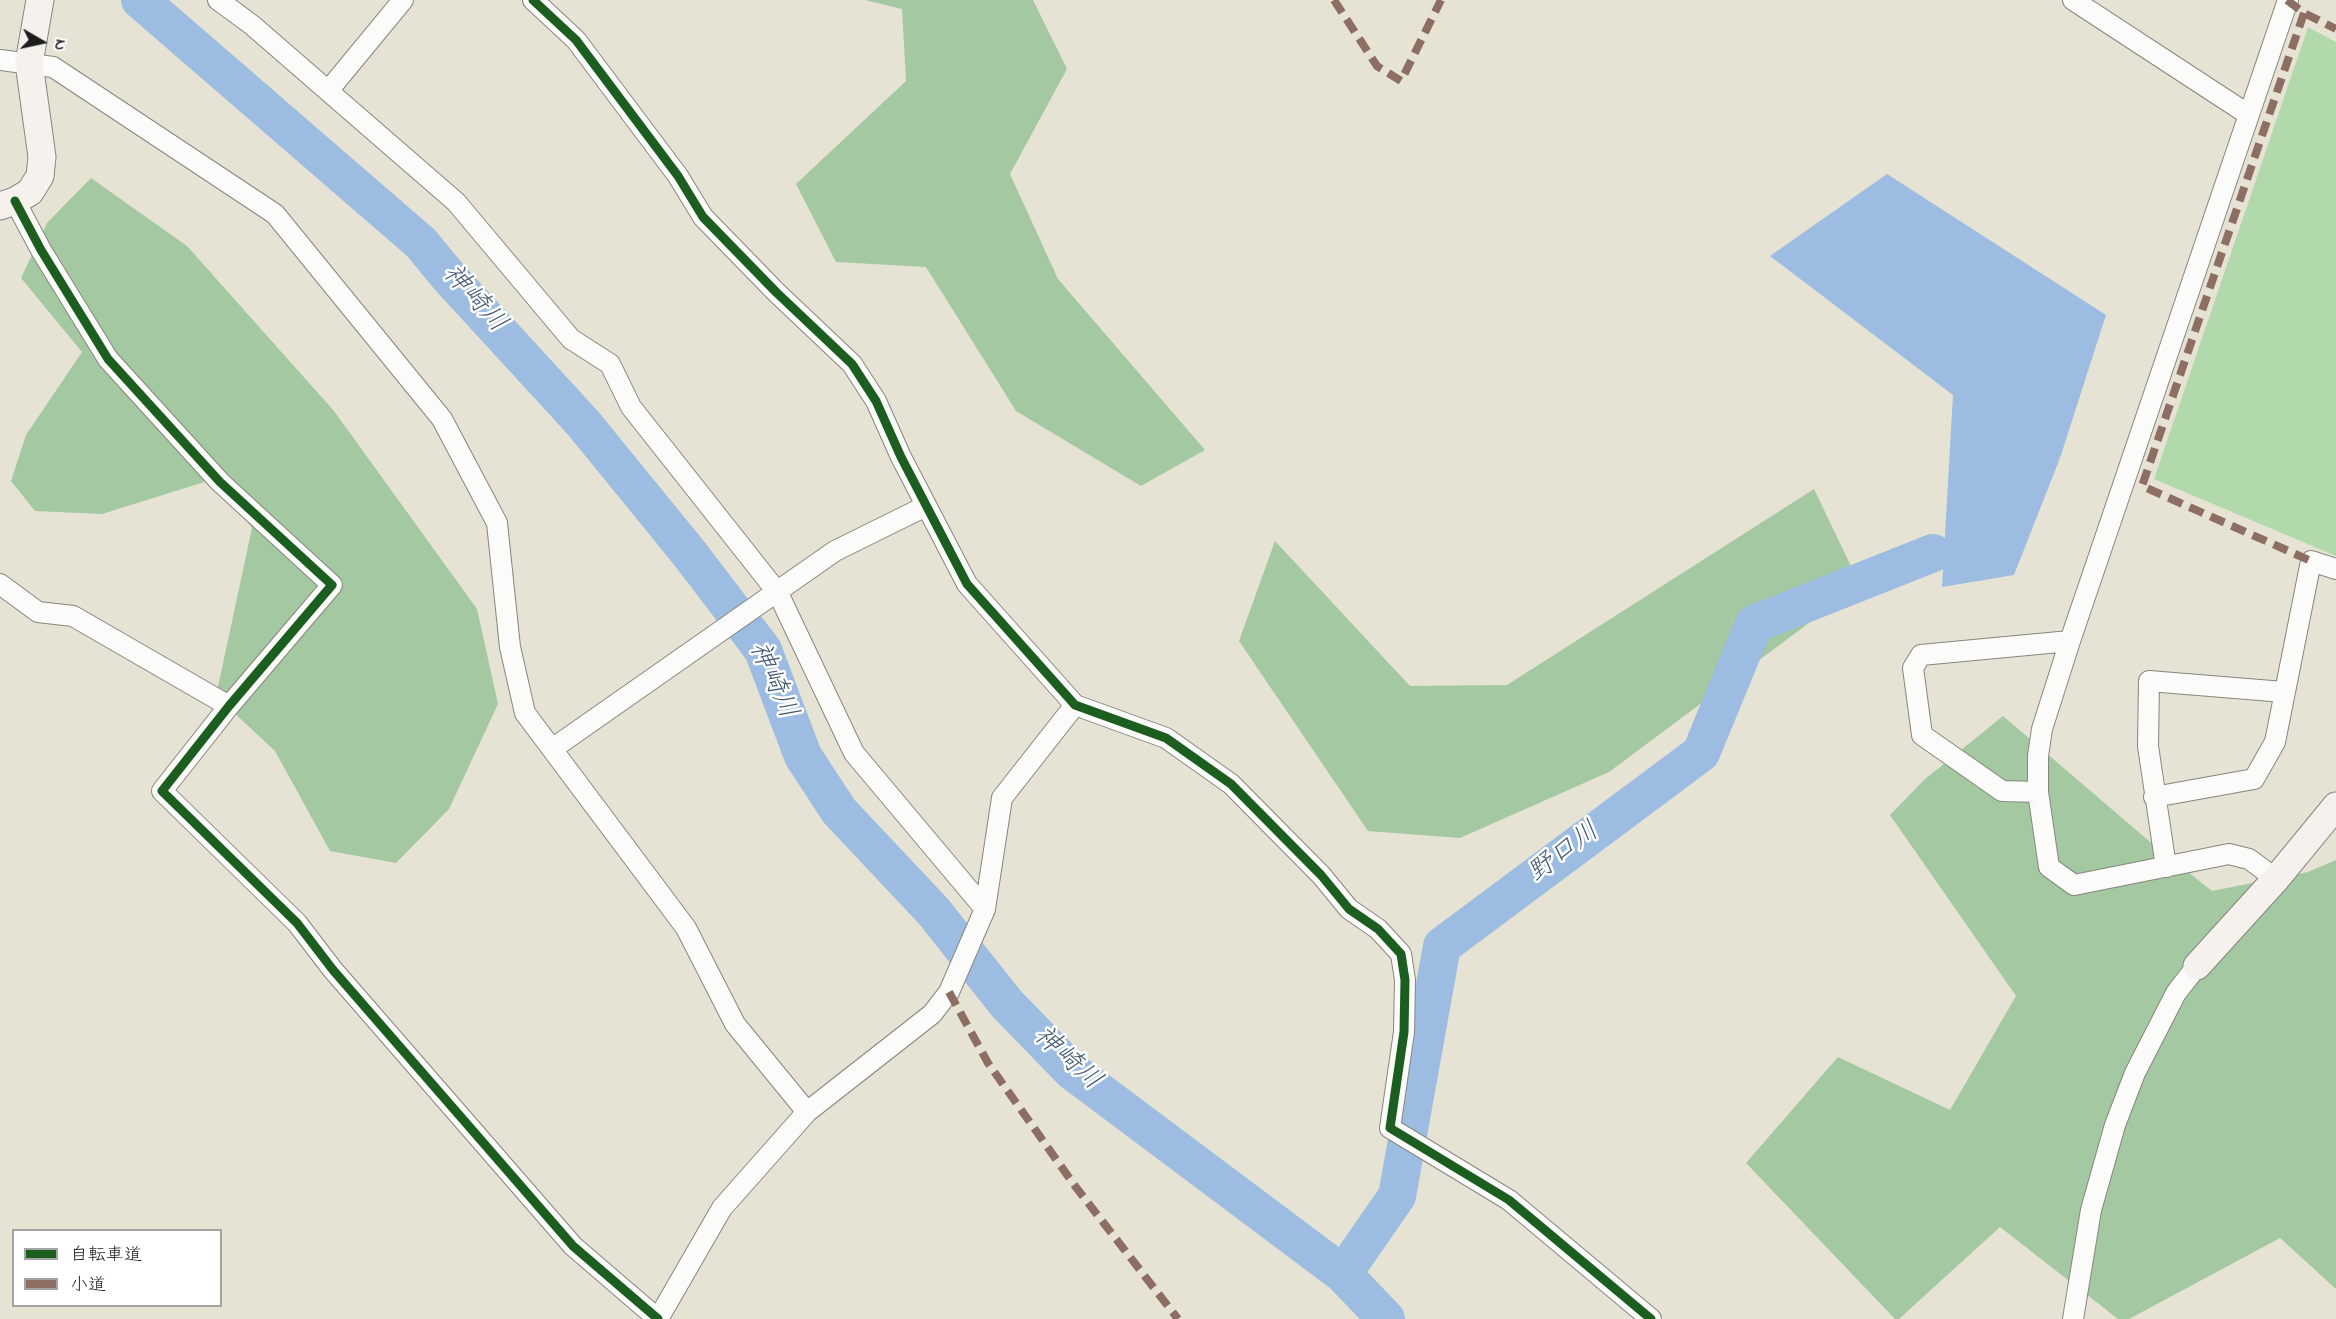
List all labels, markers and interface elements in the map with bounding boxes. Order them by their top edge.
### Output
north arrow [12,12,72,72]
text: N [47,38,72,52]
water label: 神崎川 [434,259,512,341]
water label: 神崎川 [740,637,802,725]
water label: 野口川 [1523,817,1607,891]
water label: 神崎川 [1025,1021,1107,1099]
legend [12,1229,222,1307]
text: 自転車道 [70,1243,142,1269]
text: 小道 [70,1273,106,1299]

